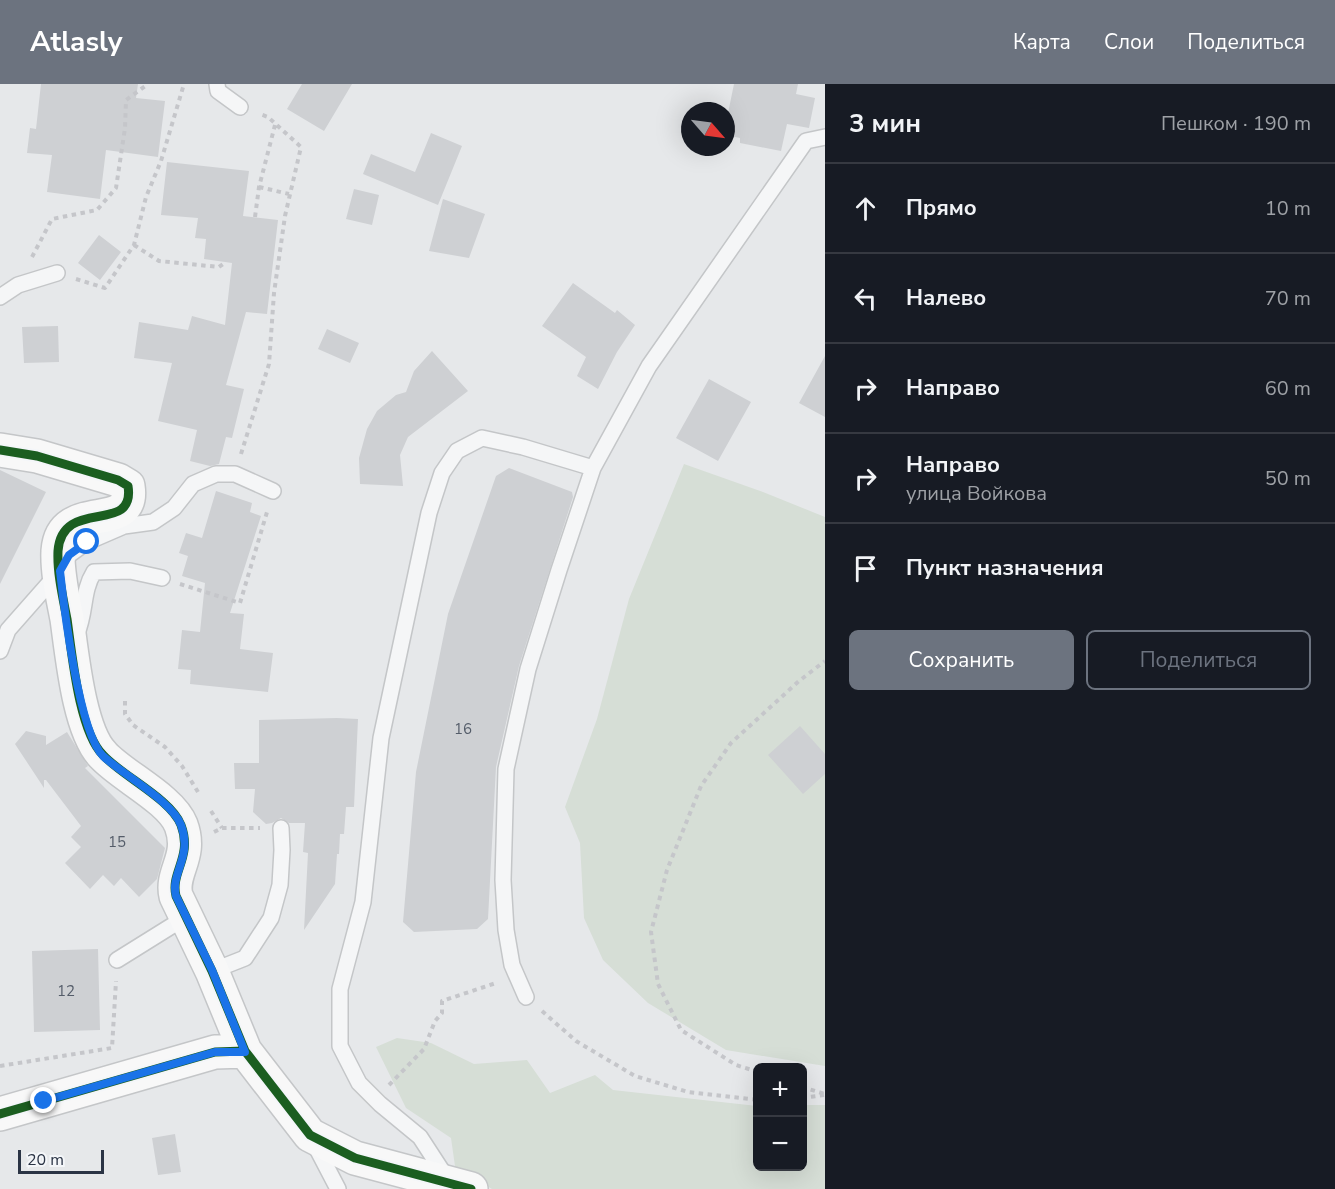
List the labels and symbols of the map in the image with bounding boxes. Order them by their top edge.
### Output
north arrow [681,102,735,156]
route start [73,528,99,554]
house number: 16 [454,719,472,739]
house number: 15 [108,832,126,852]
house number: 12 [57,981,75,1001]
route end [30,1087,56,1113]
scale bar [18,1147,104,1174]

